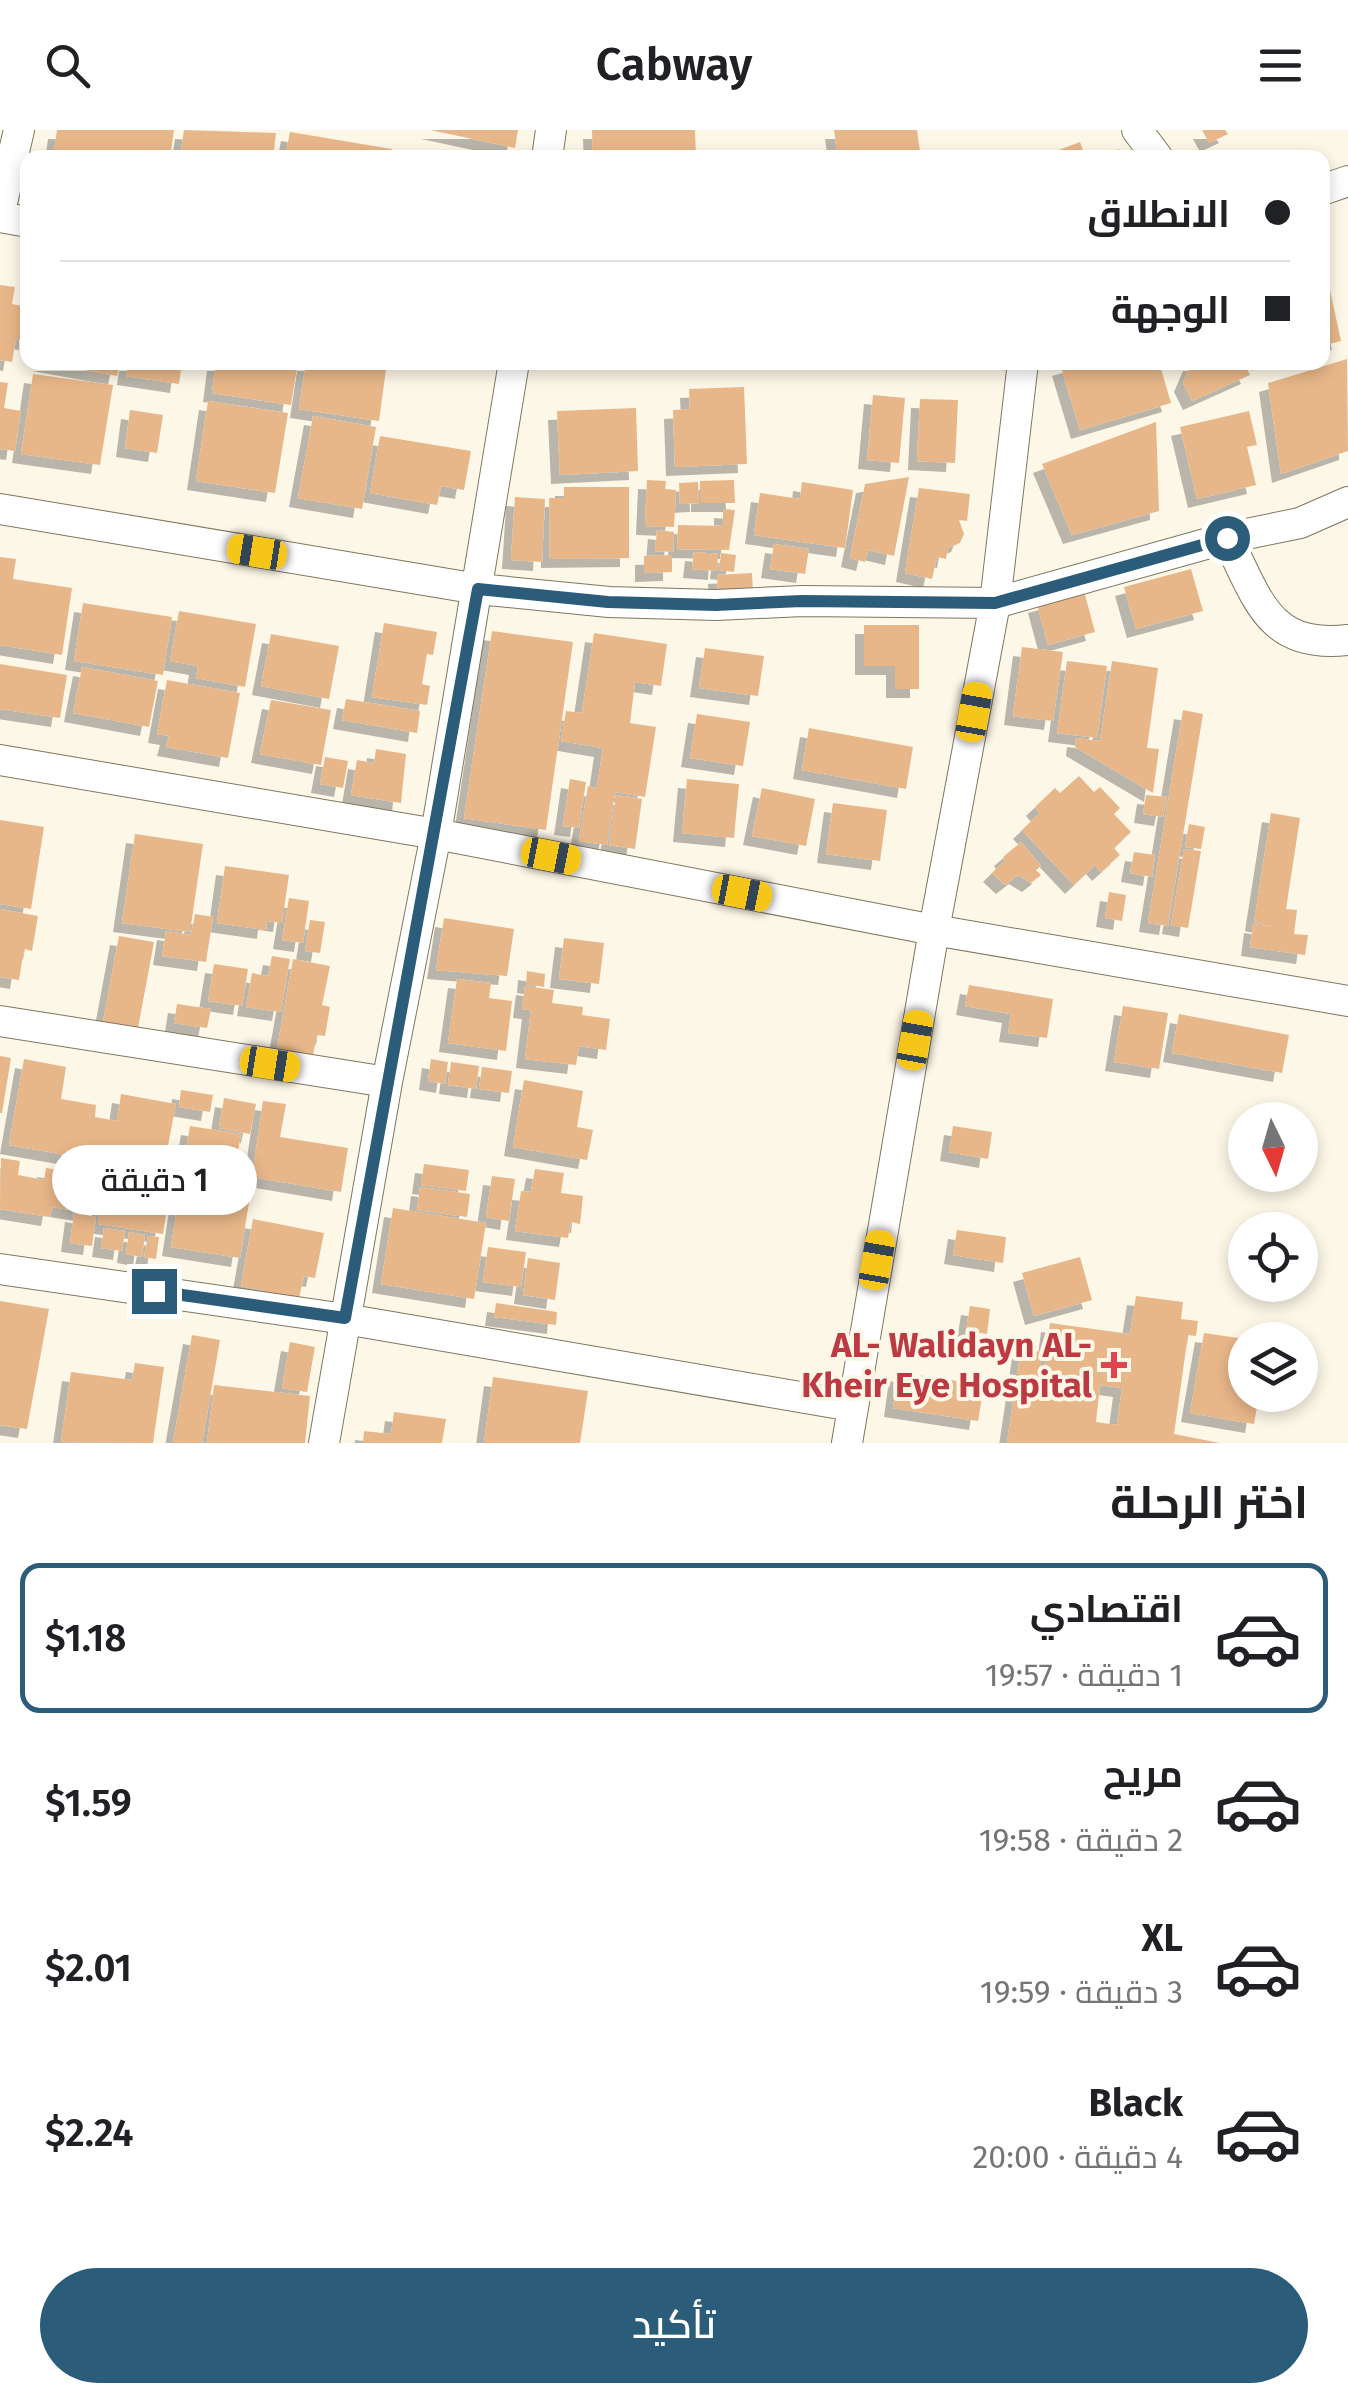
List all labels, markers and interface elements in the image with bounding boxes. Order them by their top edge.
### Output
icon: search [40,38,95,93]
text: Cabway [596,38,752,92]
icon: menu [1253,38,1308,93]
text: الانطلاق [1087,191,1230,237]
text: الوجهة [1111,287,1230,333]
route start [1205,516,1250,561]
car [225,532,289,572]
car [954,680,994,744]
car [519,836,583,876]
car [710,873,774,913]
car [895,1008,935,1072]
car [238,1044,302,1084]
north arrow [1228,1102,1318,1192]
map controls [1228,1102,1318,1412]
callout: 1 دقيقة [52,1146,256,1216]
text: 1 دقيقة [101,1161,208,1199]
button: locate [1228,1212,1318,1302]
car [857,1228,897,1292]
route end [132,1269,177,1314]
button: layers [1228,1322,1318,1412]
place label: AL- Walidayn AL- Kheir Eye Hospital [801,1324,1093,1406]
marker: AL- Walidayn AL- Kheir Eye Hospital [1101,1352,1127,1378]
text: اختر الرحلة [1110,1476,1308,1530]
text: اقتصادي [1030,1586,1183,1632]
icon: car [1213,1593,1303,1683]
text: $1.18 [45,1615,126,1661]
text: 1 دقيقة · 19:57 [985,1656,1183,1694]
text: مريح [1103,1751,1183,1797]
icon: car [1213,1758,1303,1848]
text: $1.59 [45,1780,132,1826]
text: 2 دقيقة · 19:58 [979,1821,1183,1859]
text: XL [1141,1915,1183,1961]
icon: car [1213,1923,1303,2013]
text: $2.01 [45,1945,132,1991]
text: 3 دقيقة · 19:59 [980,1973,1183,2011]
text: Black [1088,2080,1183,2126]
icon: car [1213,2088,1303,2178]
text: $2.24 [45,2110,133,2156]
text: 4 دقيقة · 20:00 [973,2138,1183,2176]
button: تأكيد [40,2268,1308,2383]

